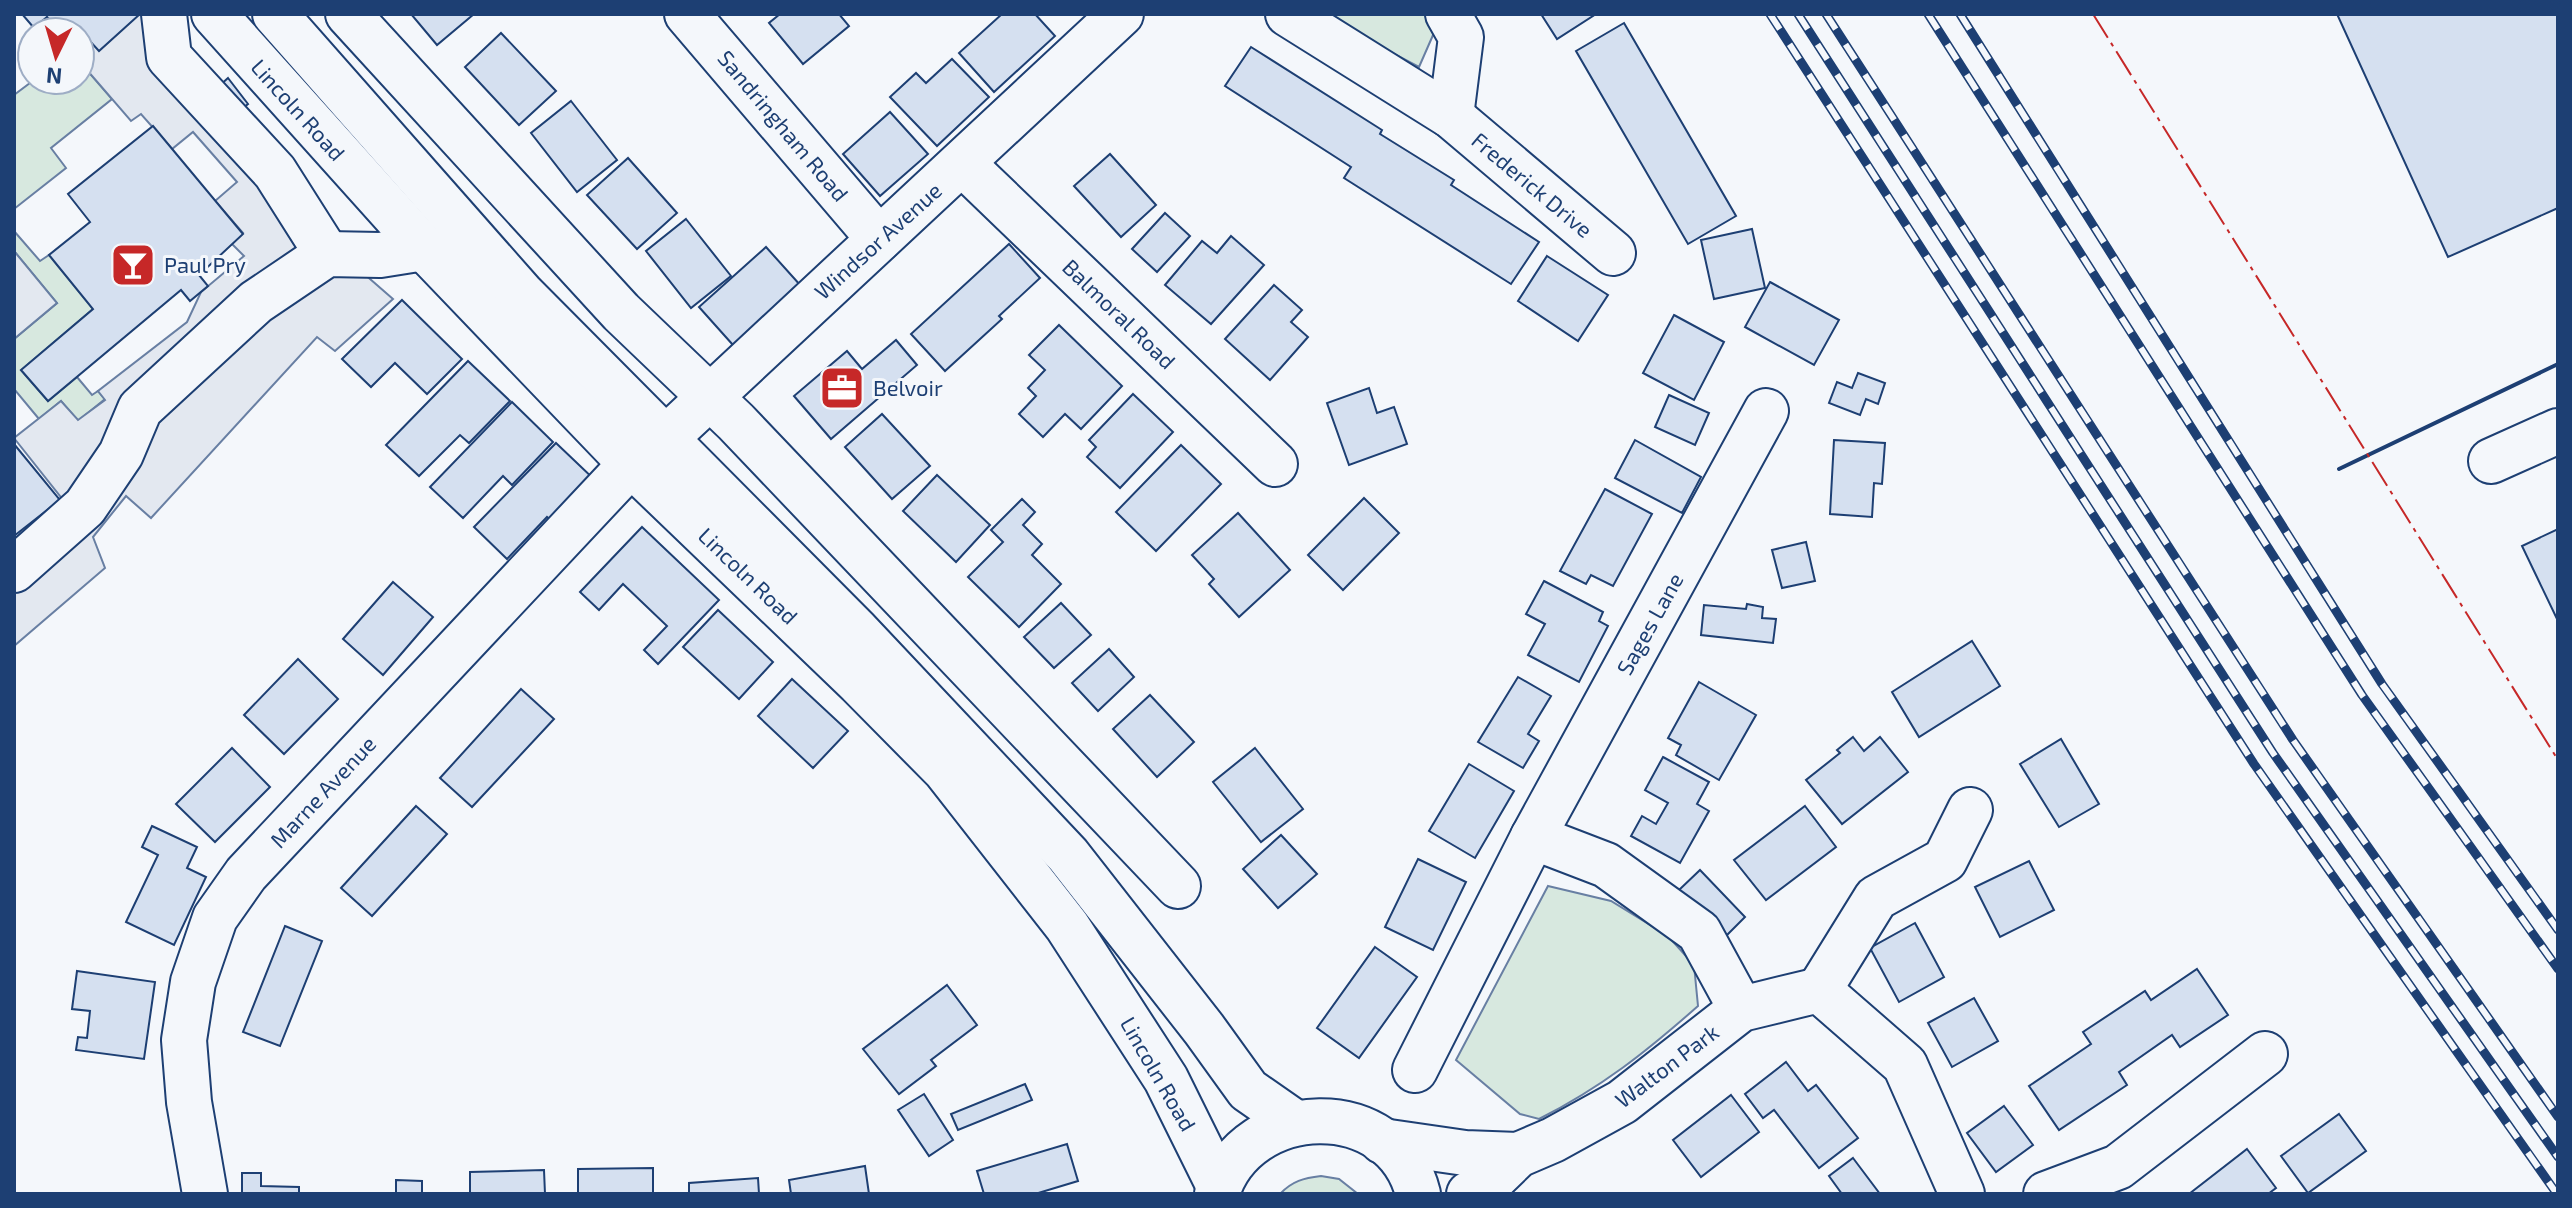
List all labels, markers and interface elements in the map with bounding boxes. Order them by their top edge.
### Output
north arrow [16,16,96,96]
street label: Sandringham Road [713,45,854,206]
street label: Lincoln Road [246,53,351,165]
text: N [45,63,63,91]
street label: Frederick Drive [1467,126,1598,242]
street label: Windsor Avenue [808,176,946,304]
bar icon: Paul Pry [109,241,157,289]
place label: Paul Pry [164,251,246,277]
street label: Balmoral Road [1058,253,1181,374]
office icon: Belvoir [818,364,866,412]
place label: Belvoir [873,374,943,400]
street label: Lincoln Road [694,522,804,629]
street label: Sages Lane [1610,568,1688,679]
street label: Marne Avenue [264,730,381,852]
street label: Lincoln Road [1116,1012,1202,1135]
street label: Walton Park [1610,1018,1723,1112]

